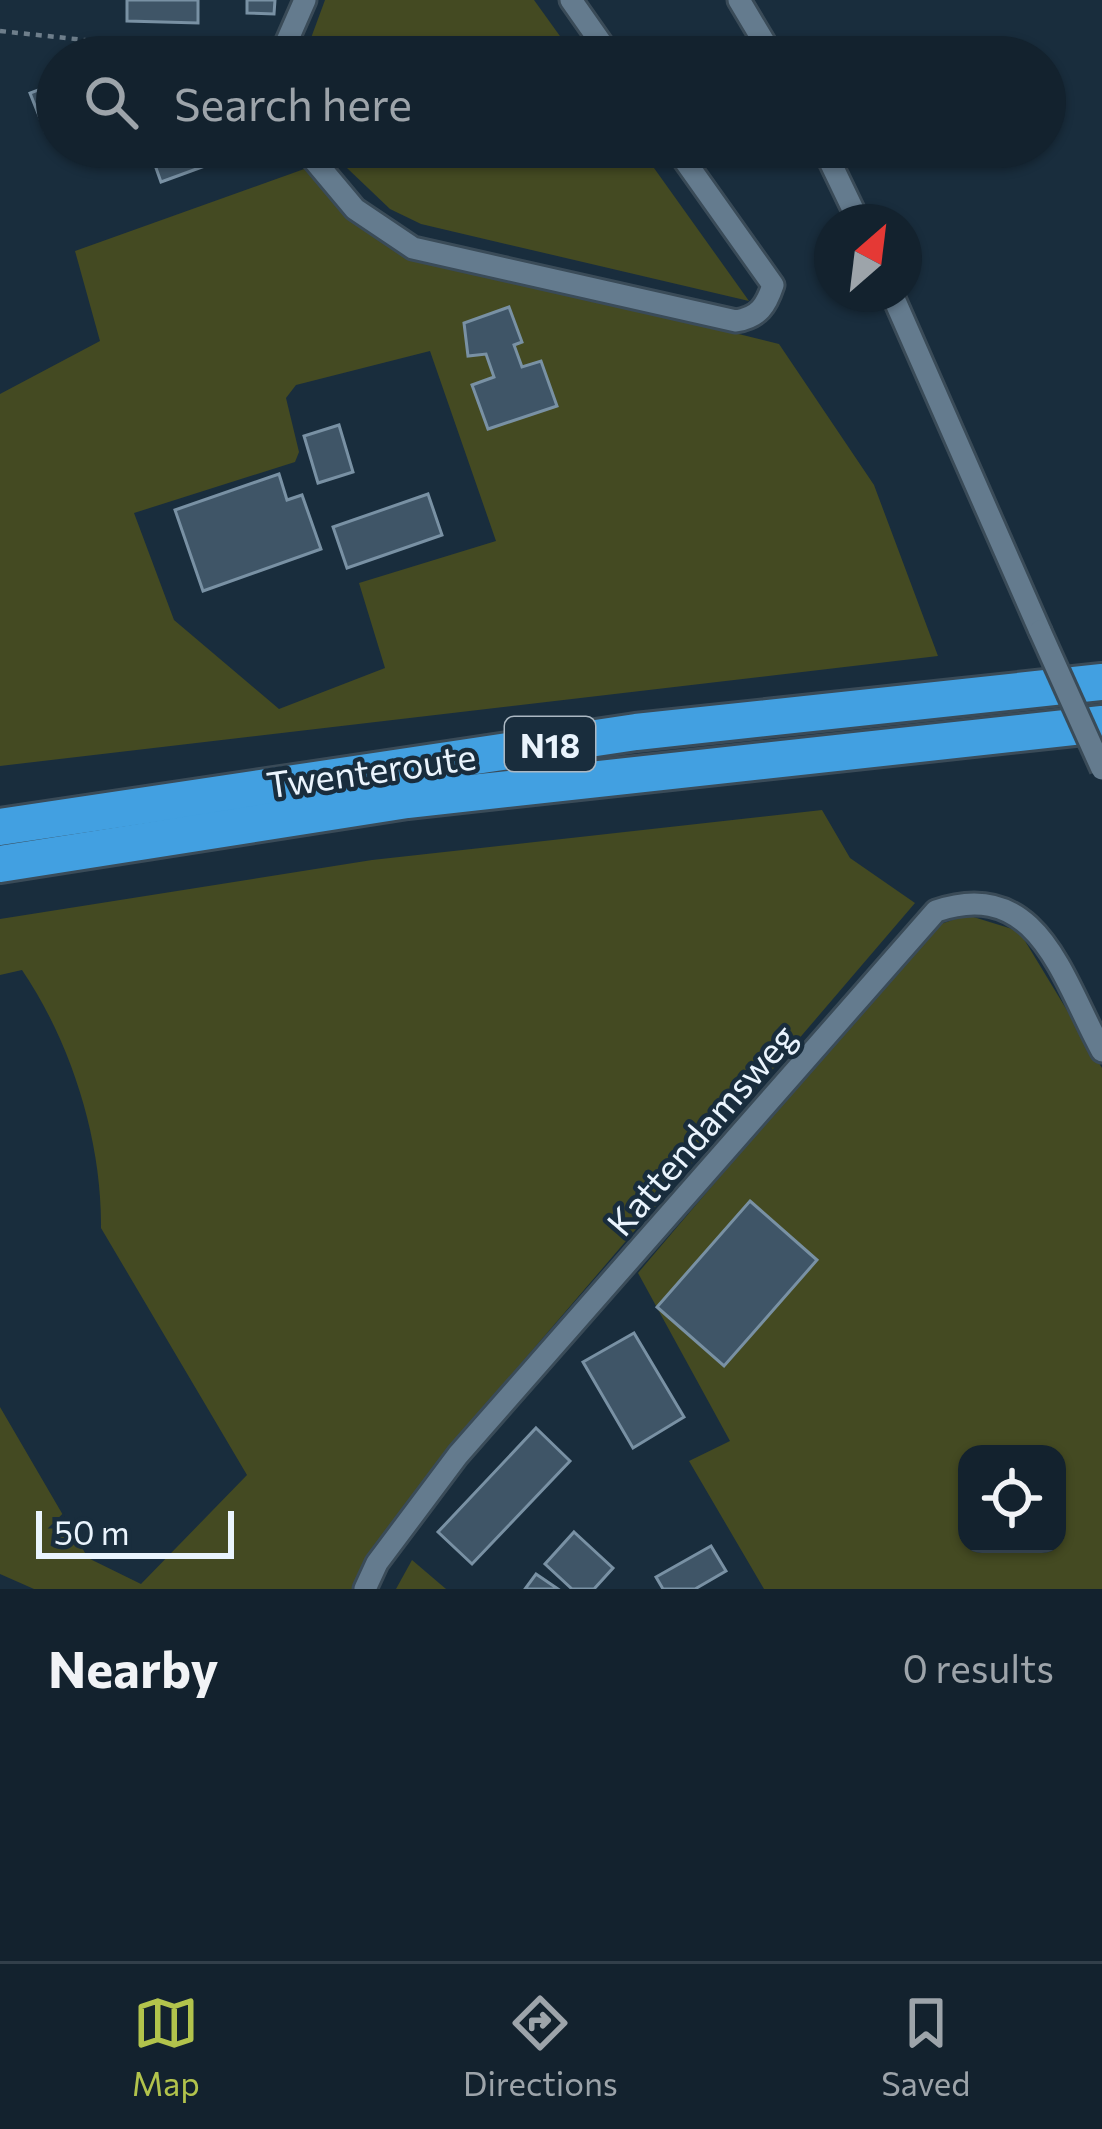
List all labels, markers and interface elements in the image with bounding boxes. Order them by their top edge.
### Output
search box [36,36,1066,168]
icon: search [78,69,144,135]
text: Search here [174,75,412,130]
north arrow [814,204,922,312]
road number: N18 [505,717,595,771]
street label: Twenteroute [264,733,478,805]
street label: Kattendamsweg [596,1014,804,1244]
map controls [958,1445,1066,1553]
button: locate [958,1445,1066,1553]
scale bar [36,1505,234,1558]
text: 50 m [54,1511,130,1552]
text: Nearby [48,1636,218,1699]
text: 0 results [902,1643,1054,1691]
tab: Map [132,1990,200,2103]
tab: Directions [463,1990,618,2103]
tab: Saved [881,1990,970,2103]

